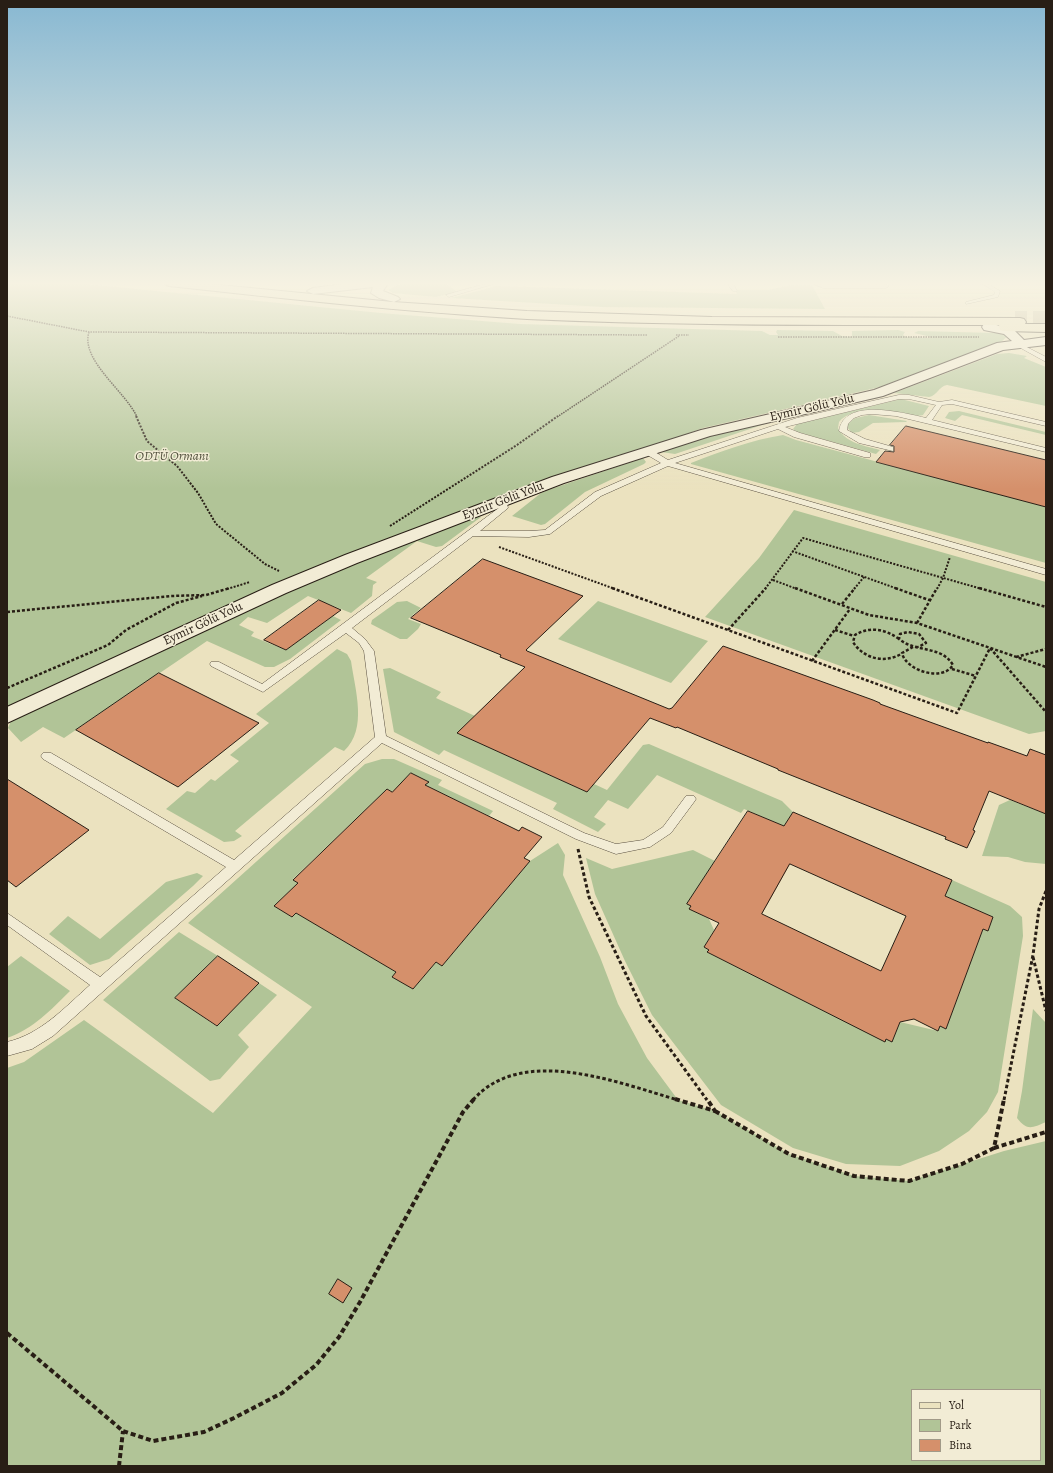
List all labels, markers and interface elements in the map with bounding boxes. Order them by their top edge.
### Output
street label: Eymir Gölü Yolu [768,391,856,425]
park label: ODTÜ Ormanı [135,449,209,465]
street label: Eymir Gölü Yolu [460,478,546,524]
street label: Eymir Gölü Yolu [161,599,245,649]
legend [911,1389,1041,1461]
text: Yol [949,1397,964,1413]
text: Park [949,1417,972,1433]
text: Bina [949,1437,972,1453]

